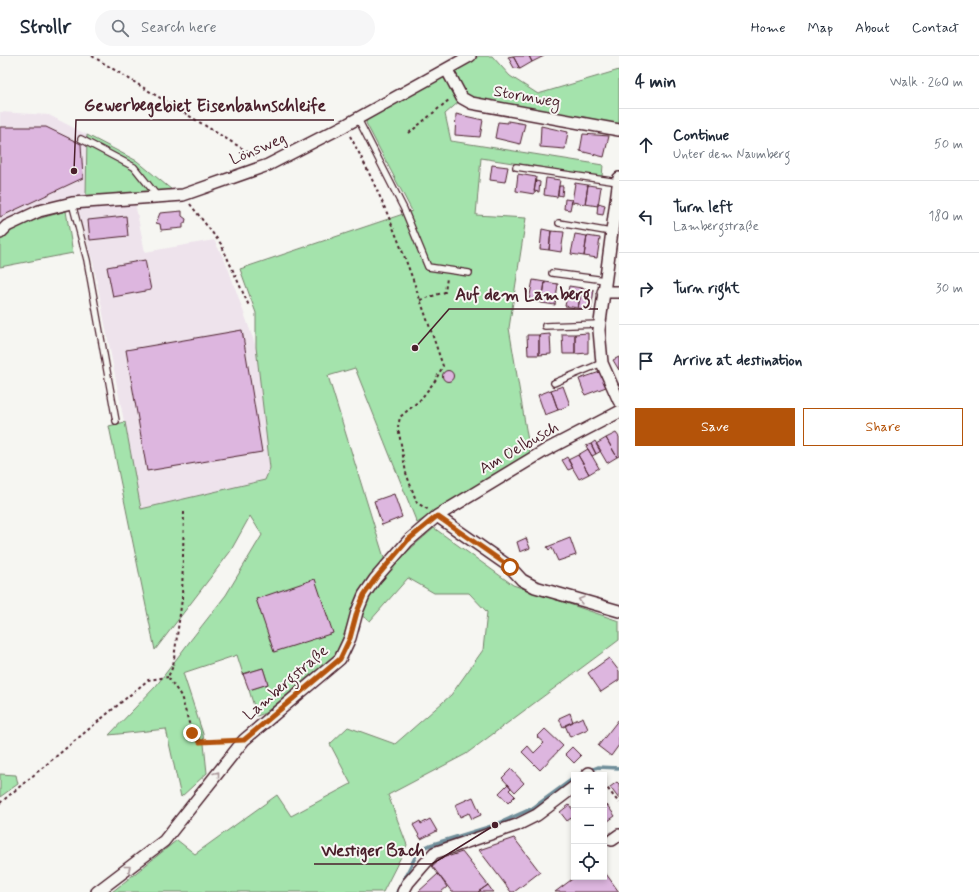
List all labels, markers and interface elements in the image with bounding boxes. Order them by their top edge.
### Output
search box [95,10,375,46]
text: Strollr [20,15,71,40]
icon: search [109,17,131,39]
text: Search here [141,18,217,38]
text: Home [751,19,785,37]
text: Map [807,19,833,37]
text: About [855,19,890,37]
text: Contact [912,19,959,37]
text: 4 min [635,71,676,93]
text: Walk · 260 m [890,74,963,91]
street label: Stormweg [492,81,562,114]
callout: Gewerbegebiet Eisenbahnschleife [76,91,334,120]
text: Gewerbegebiet Eisenbahnschleife [84,95,327,118]
text: Continue [673,126,729,146]
street label: Lönsweg [227,128,289,170]
icon: ahead [635,134,657,156]
text: 50 m [934,136,963,153]
text: Unter dem Naumberg [673,146,790,163]
text: Turn left [673,198,733,218]
icon: left [635,206,657,228]
text: 180 m [928,208,963,225]
text: Lambergstraße [673,218,759,235]
icon: right [635,278,657,300]
text: Turn right [673,279,740,299]
callout: Auf dem Lamberg [449,280,598,309]
text: 30 m [936,280,963,297]
text: Auf dem Lamberg [455,284,591,309]
icon: arrive [635,350,657,372]
text: Arrive at destination [673,351,802,371]
button: Save [635,408,795,446]
button: Share [803,408,963,446]
street label: Am Oelbusch [475,417,563,479]
route start [501,558,519,576]
one-way arrow [578,596,585,605]
street label: Lambergstraße [239,640,334,726]
route end [183,724,201,742]
one-way arrow [212,771,219,778]
map controls [571,772,607,880]
button: + [571,772,607,808]
button: − [571,808,607,844]
callout: Westiger Bach [314,835,432,864]
text: Westiger Bach [320,840,425,863]
button: locate [571,844,607,880]
one-way arrow [124,866,131,873]

